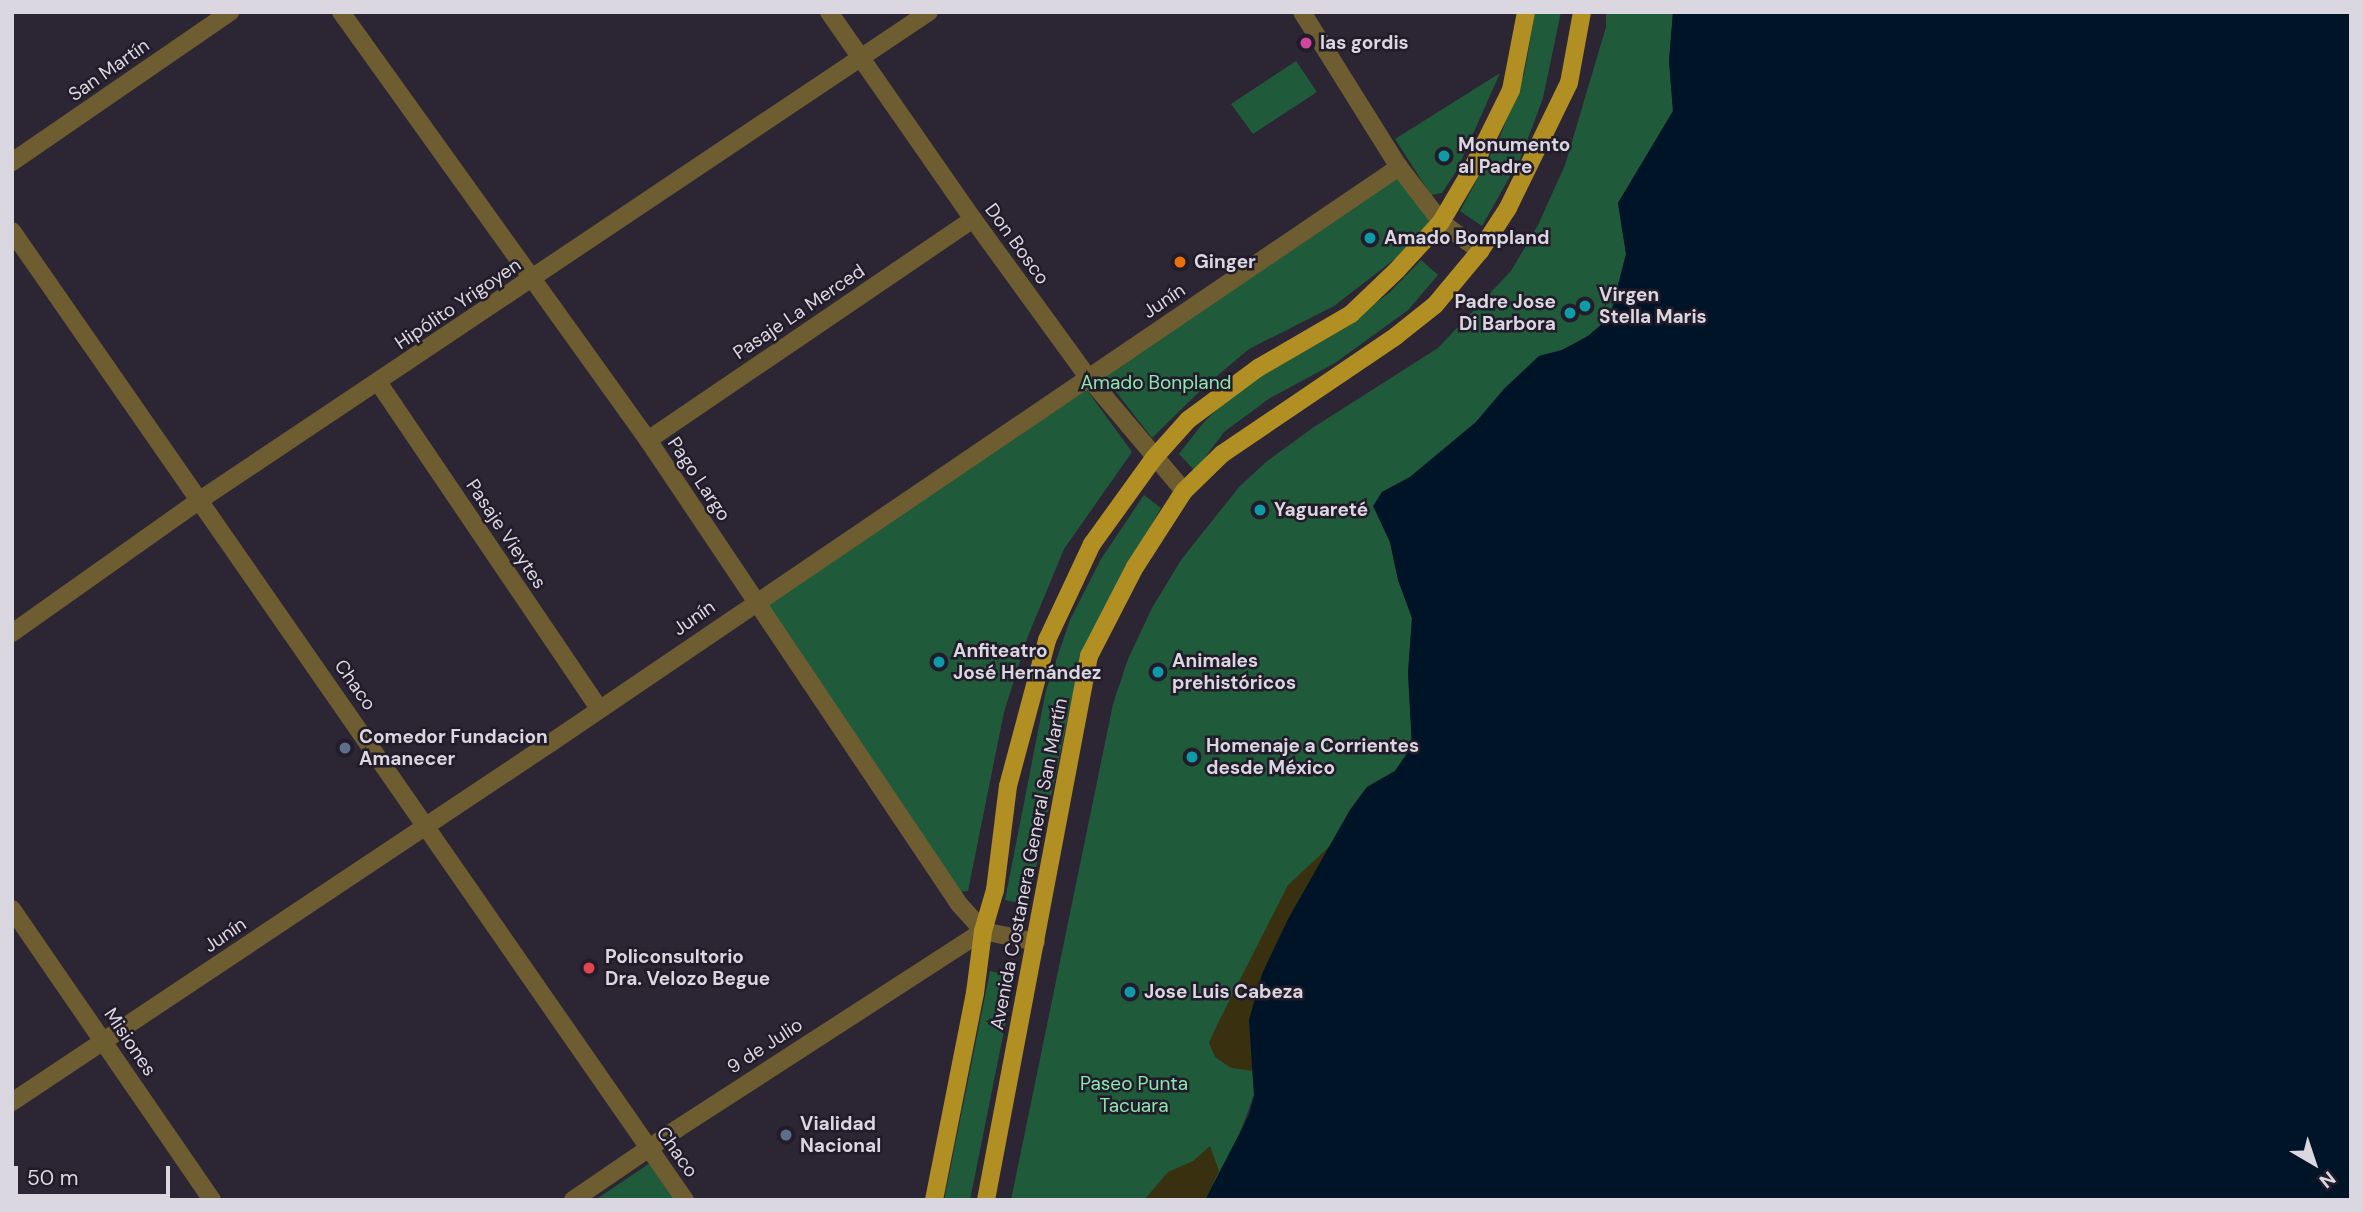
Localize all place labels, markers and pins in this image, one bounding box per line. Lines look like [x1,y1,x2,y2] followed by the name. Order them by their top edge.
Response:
[1320,32,1409,54] place label: las gordis
[1298,35,1314,51] marker: las gordis
[1458,134,1570,178] place label: Monumento al Padre
[1436,148,1452,164] marker: Monumento al Padre
[1384,227,1549,249] place label: Amado Bompland
[1362,230,1378,246] marker: Amado Bompland
[1194,251,1256,273] place label: Ginger
[1172,254,1188,270] marker: Ginger
[1599,284,1707,328] place label: Virgen Stella Maris
[1454,291,1556,335] place label: Padre Jose Di Barbora
[1577,298,1593,314] marker: Virgen Stella Maris
[1562,305,1578,321] marker: Padre Jose Di Barbora
[1274,499,1368,521] place label: Yaguareté
[1252,502,1268,518] marker: Yaguareté
[953,640,1101,684] place label: Anfiteatro José Hernández
[1172,650,1296,694] place label: Animales prehistóricos
[931,654,947,670] marker: Anfiteatro José Hernández
[1150,664,1166,680] marker: Animales prehistóricos
[359,726,548,770] place label: Comedor Fundacion Amanecer
[1206,735,1419,779] place label: Homenaje a Corrientes desde México
[337,740,353,756] marker: Comedor Fundacion Amanecer
[1184,749,1200,765] marker: Homenaje a Corrientes desde México
[605,946,770,990] place label: Policonsultorio Dra. Velozo Begue
[579,958,599,978] marker: Policonsultorio Dra. Velozo Begue
[1144,981,1303,1003] place label: Jose Luis Cabeza
[1122,984,1138,1000] marker: Jose Luis Cabeza
[800,1113,881,1157] place label: Vialidad Nacional
[778,1127,794,1143] marker: Vialidad Nacional

